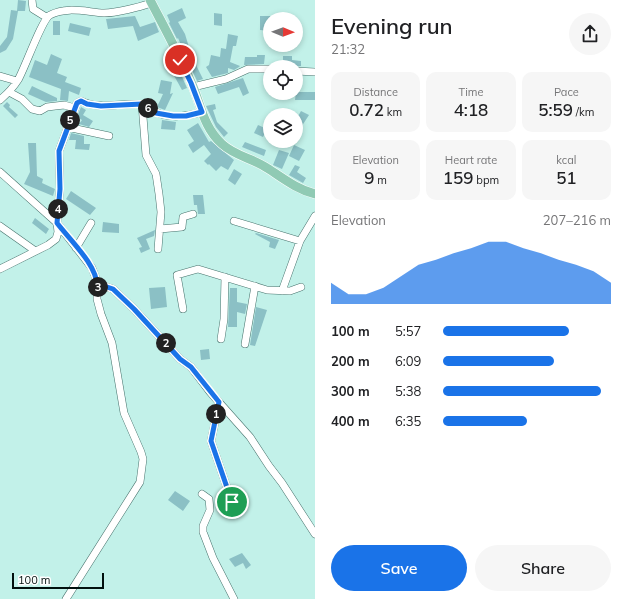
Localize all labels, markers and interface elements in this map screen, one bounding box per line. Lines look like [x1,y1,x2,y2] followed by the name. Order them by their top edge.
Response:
[263,12,303,52] north arrow
[263,12,303,148] map controls
[331,12,453,40] text: Evening run
[569,13,611,55] button: share
[331,41,365,57] text: 21:32
[163,43,197,77] pin
[169,49,191,71] icon: check
[263,60,303,100] button: locate
[353,85,398,99] text: Distance
[459,85,483,99] text: Time
[554,85,579,99] text: Pace
[138,98,158,118] pin: 6
[349,99,384,120] text: 0.72
[454,99,488,120] text: 4:18
[538,99,573,120] text: 5:59
[145,101,151,115] text: 6
[384,105,402,119] text: km
[573,105,594,119] text: /km
[263,108,303,148] button: layers
[60,110,80,130] pin: 5
[67,113,73,127] text: 5
[352,153,399,167] text: Elevation
[445,153,497,167] text: Heart rate
[556,153,576,167] text: kcal
[364,167,375,188] text: 9
[443,167,473,188] text: 159
[556,167,577,188] text: 51
[375,173,387,187] text: m
[473,173,499,187] text: bpm
[48,199,68,219] pin: 4
[55,202,61,216] text: 4
[331,212,386,228] text: Elevation
[543,212,611,228] text: 207–216 m
[88,277,108,297] pin: 3
[95,280,101,294] text: 3
[331,323,370,339] text: 100 m
[395,323,421,339] text: 5:57
[156,333,176,353] pin: 2
[163,336,169,350] text: 2
[331,353,370,369] text: 200 m
[395,353,421,369] text: 6:09
[331,383,370,399] text: 300 m
[395,383,421,399] text: 5:38
[206,404,226,424] pin: 1
[213,407,219,421] text: 1
[331,413,370,429] text: 400 m
[395,413,421,429] text: 6:35
[215,485,249,519] pin
[221,491,243,513] icon: arrive
[331,545,467,591] button: Save
[475,545,611,591] button: Share
[12,571,104,590] scale bar
[18,573,50,587] text: 100 m

